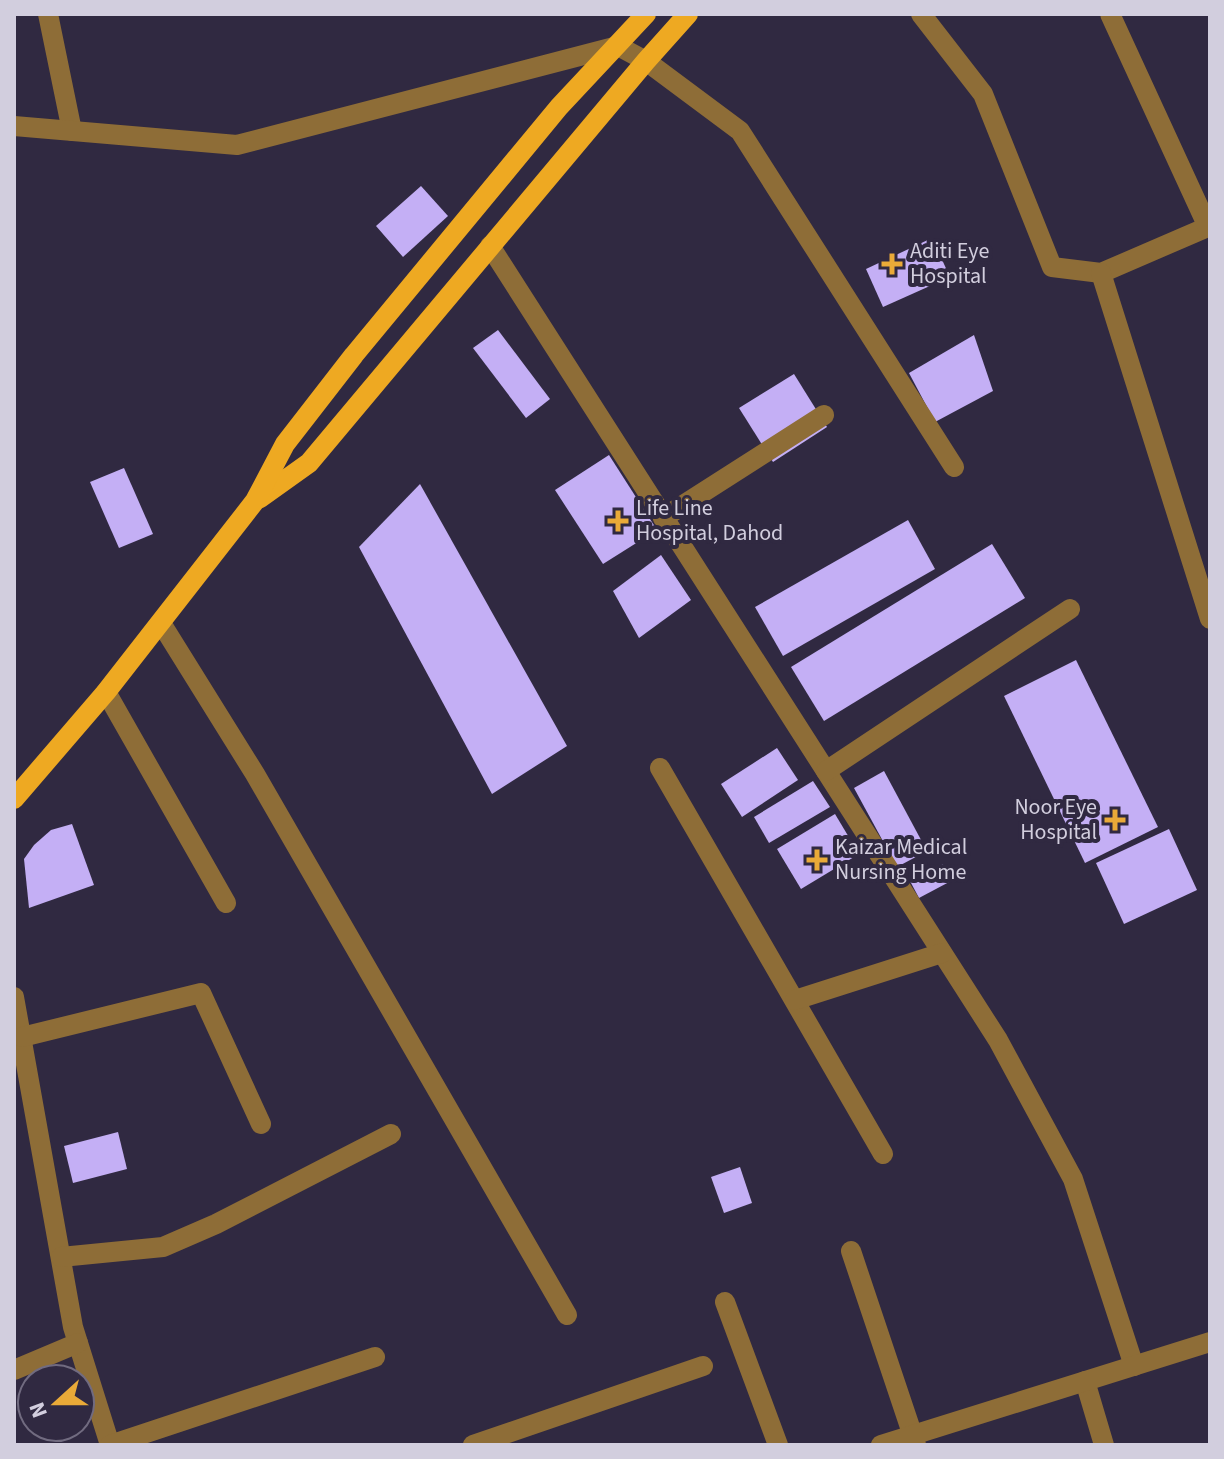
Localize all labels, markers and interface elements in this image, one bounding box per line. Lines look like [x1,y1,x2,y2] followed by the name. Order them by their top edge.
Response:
[910,235,989,292] place label: Aditi Eye Hospital
[881,253,903,275] marker: Aditi Eye Hospital
[636,492,783,549] place label: Life Line Hospital, Dahod
[607,510,629,532] marker: Life Line Hospital, Dahod
[1014,791,1097,848] place label: Noor Eye Hospital
[1104,809,1126,831] marker: Noor Eye Hospital
[835,831,967,888] place label: Kaizar Medical Nursing Home
[806,849,828,871] marker: Kaizar Medical Nursing Home
[16,1363,96,1443] north arrow
[21,1397,56,1422] text: N

